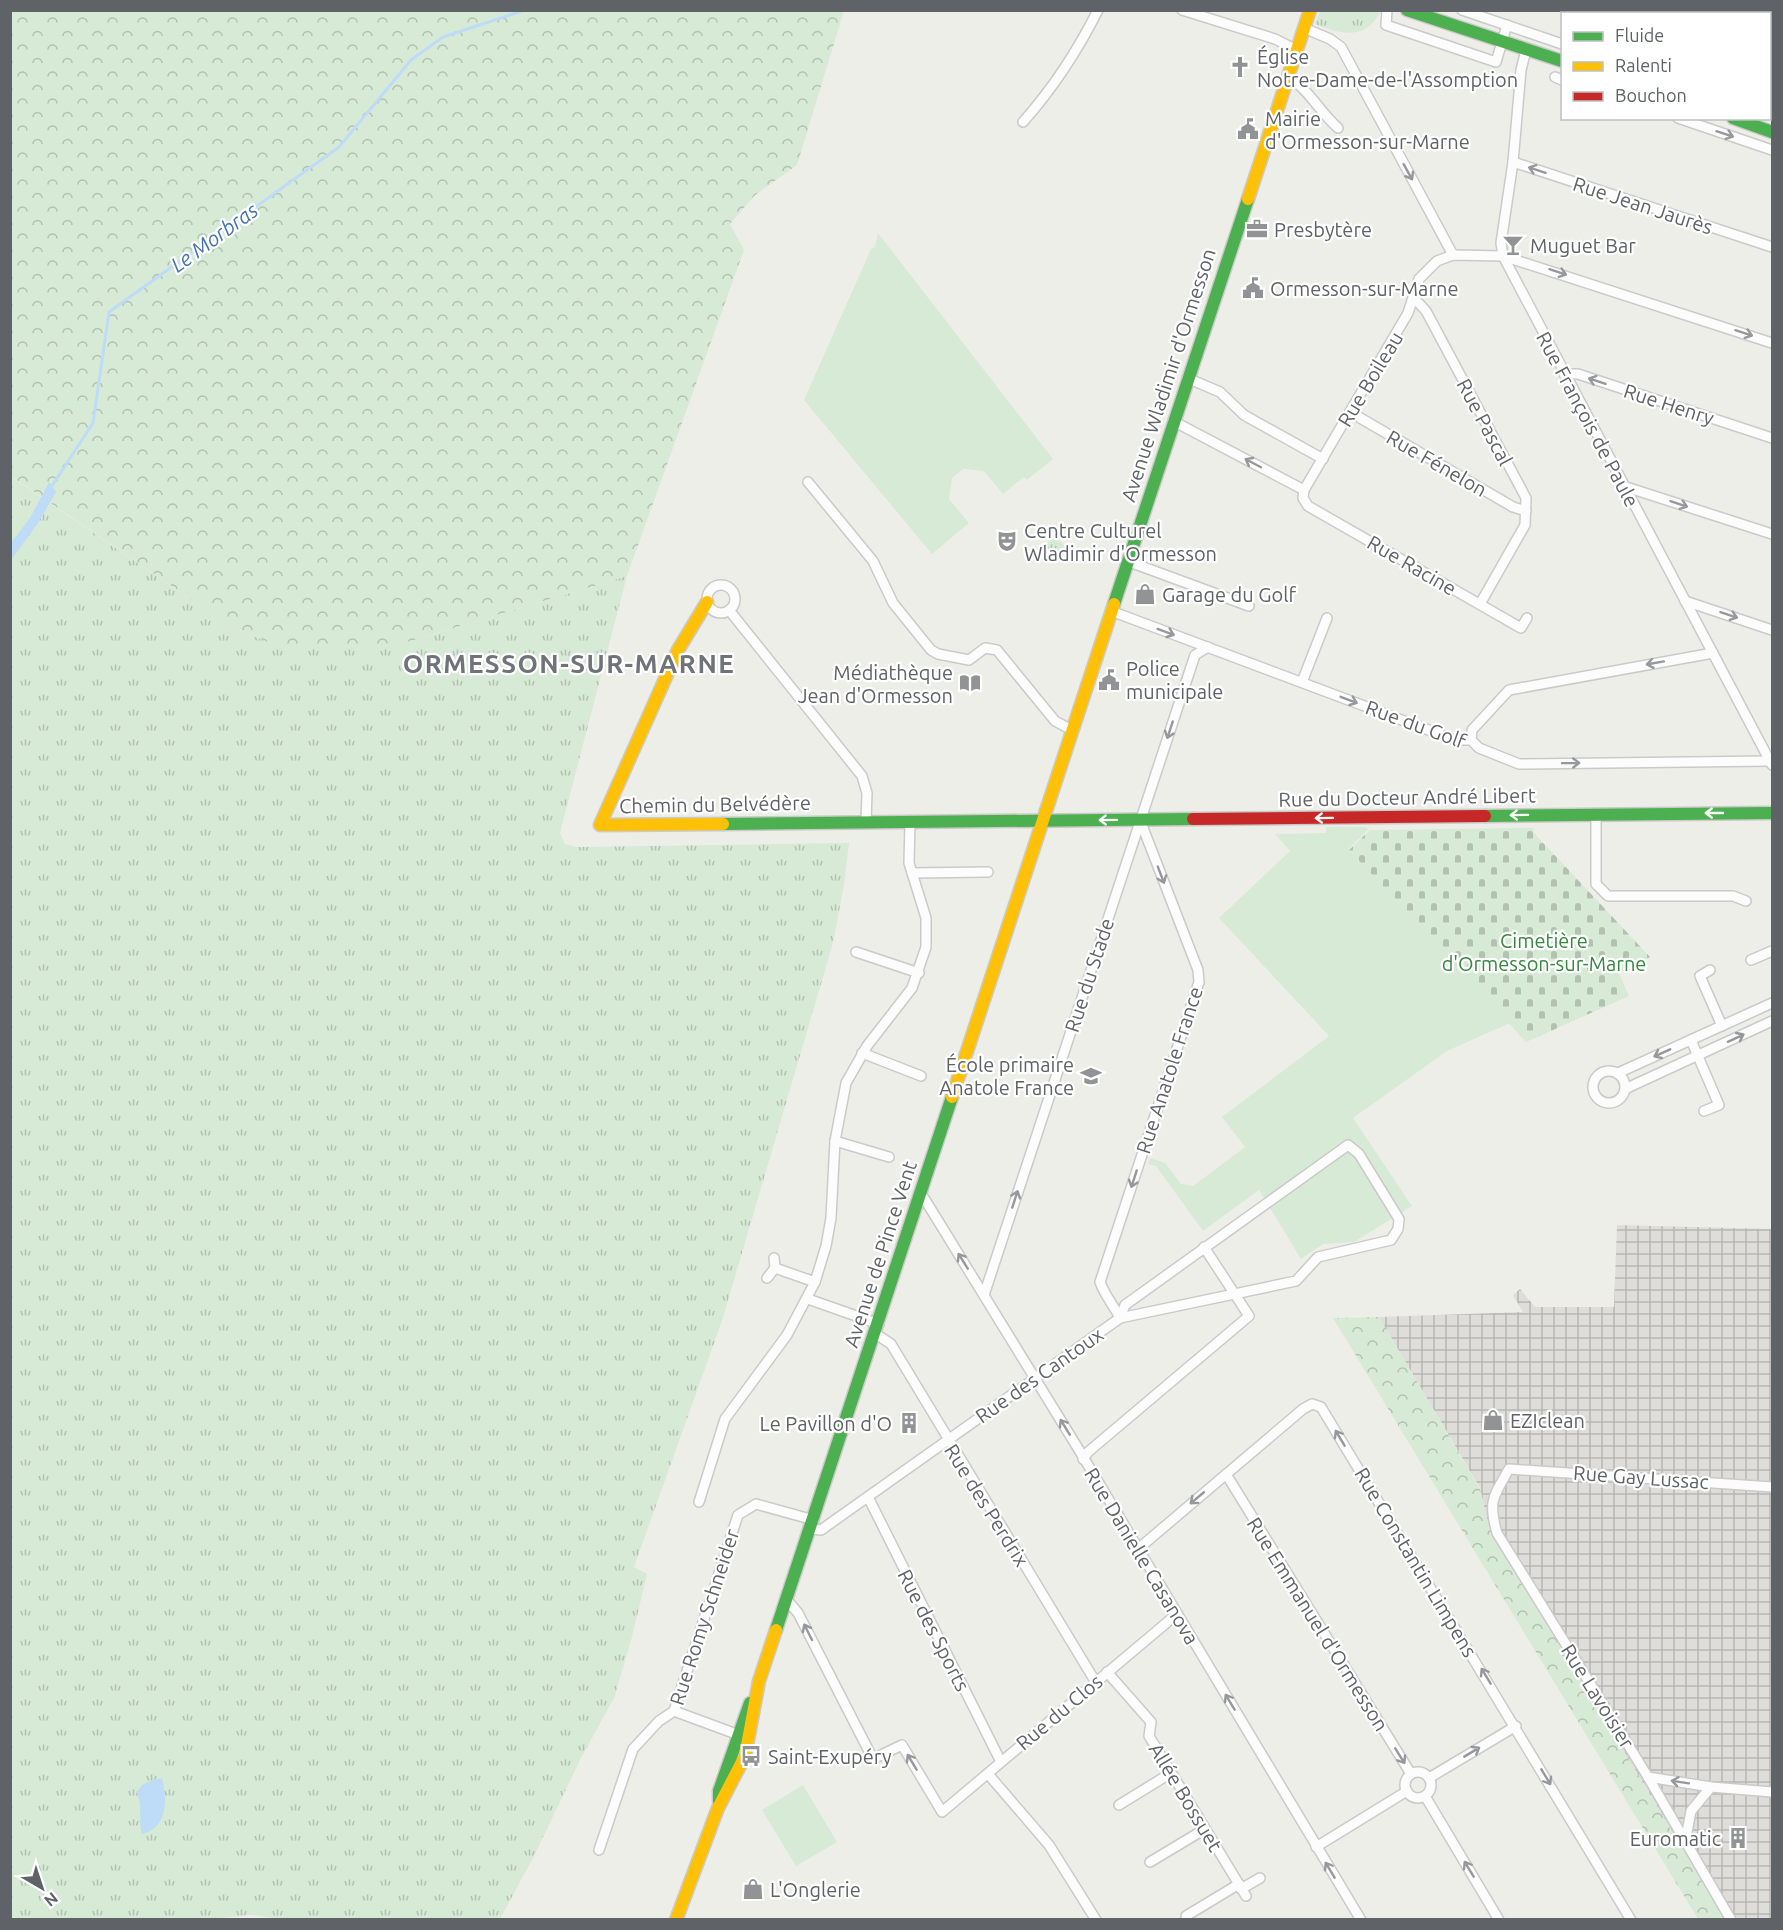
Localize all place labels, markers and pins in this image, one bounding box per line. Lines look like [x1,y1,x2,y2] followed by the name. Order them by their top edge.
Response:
[1257,45,1518,91] place label: Église Notre-Dame-de-l'Assomption
[1228,55,1252,79] church icon: Église Notre-Dame-de-l'Assomption
[1265,107,1470,153] place label: Mairie d'Ormesson-sur-Marne
[1236,117,1260,141] public building icon: Mairie d'Ormesson-sur-Marne
[1245,217,1269,241] office icon: Presbytère
[1274,218,1372,241] place label: Presbytère
[1501,233,1525,257] bar icon: Muguet Bar
[1530,234,1636,257] place label: Muguet Bar
[1241,276,1265,300] public building icon: Ormesson-sur-Marne
[1270,277,1458,300] place label: Ormesson-sur-Marne
[1024,519,1217,565] place label: Centre Culturel Wladimir d'Ormesson
[995,529,1019,553] theatre icon: Centre Culturel Wladimir d'Ormesson
[1133,582,1157,606] shop icon: Garage du Golf
[1162,583,1296,606] place label: Garage du Golf
[1126,657,1223,703] place label: Police municipale
[798,661,953,707] place label: Médiathèque Jean d'Ormesson
[1097,668,1121,692] public building icon: Police municipale
[958,671,982,695] library icon: Médiathèque Jean d'Ormesson
[939,1053,1074,1099] place label: École primaire Anatole France
[1079,1064,1103,1088] school or university icon: École primaire Anatole France
[1481,1408,1505,1432] shop icon: EZIclean
[1510,1409,1585,1432] place label: EZIclean
[897,1411,921,1435] building icon: Le Pavillon d'O
[760,1412,892,1435] place label: Le Pavillon d'O
[739,1744,763,1768] bus stop icon: Saint-Exupéry
[768,1745,892,1768] place label: Saint-Exupéry
[1726,1826,1750,1850] building icon: Euromatic
[1630,1827,1721,1850] place label: Euromatic
[741,1877,765,1901] shop icon: L'Onglerie
[770,1878,861,1901] place label: L'Onglerie

